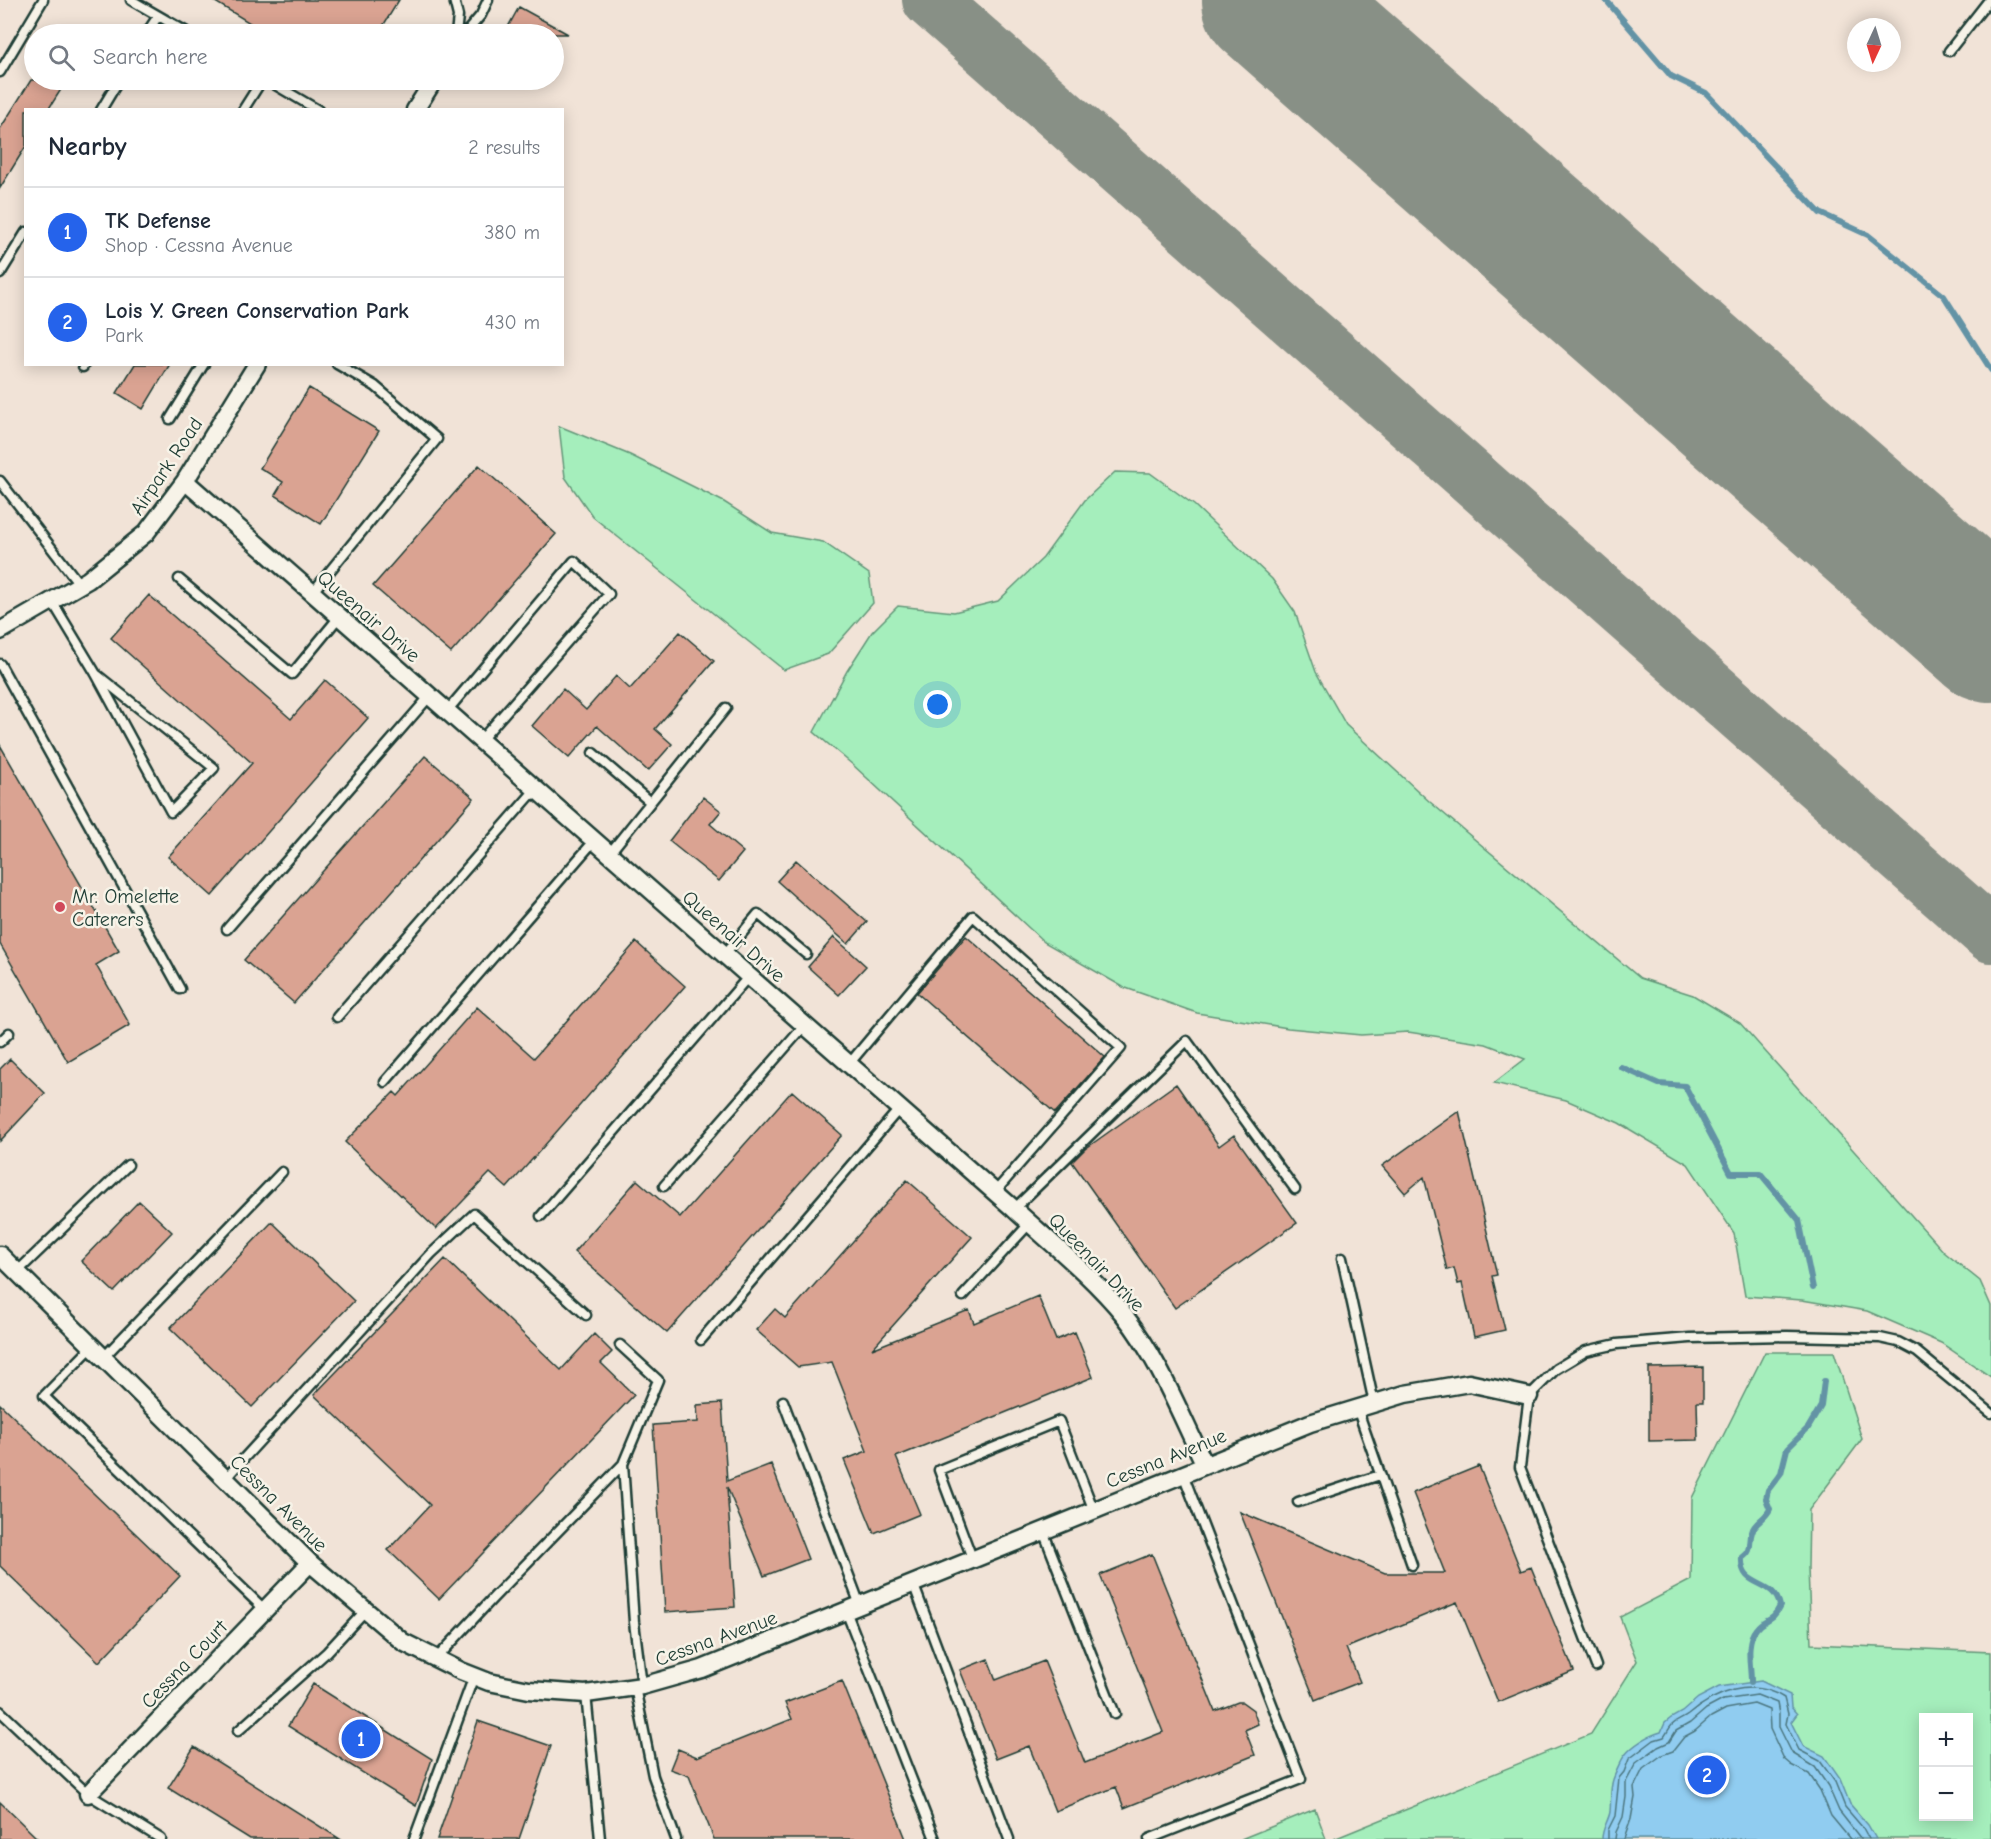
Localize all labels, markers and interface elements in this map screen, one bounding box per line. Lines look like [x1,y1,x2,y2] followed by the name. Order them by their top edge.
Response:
[1847,18,1901,72] north arrow
[24,24,564,90] search box
[45,41,78,74] icon: search
[93,44,208,70] text: Search here
[48,132,127,162] text: Nearby
[468,136,540,159] text: 2 results
[105,208,211,234] text: TK Defense
[64,221,71,244] text: 1
[484,221,540,244] text: 380 m
[105,234,293,257] text: Shop · Cessna Avenue
[105,298,409,324] text: Lois Y. Green Conservation Park
[63,311,72,334] text: 2
[485,311,540,334] text: 430 m
[105,324,143,347] text: Park
[125,413,207,519] street label: Airpark Road
[313,566,425,667] street label: Queenair Drive
[923,690,952,719] your location
[72,885,179,931] place label: Mr. Omelette Caterers
[678,886,790,987] street label: Queenair Drive
[53,900,67,914] marker: Mr. Omelette Caterers
[1044,1208,1149,1316] street label: Queenair Drive
[1103,1424,1230,1493] street label: Cessna Avenue
[225,1450,332,1557] street label: Cessna Avenue
[652,1606,780,1671] street label: Cessna Avenue
[137,1615,233,1713] street label: Cessna Court
[1919,1713,1973,1821] map controls
[1919,1713,1973,1767] button: +
[342,1716,380,1762] pin: 1
[1688,1752,1726,1798] pin: 2
[1919,1767,1973,1821] button: −

